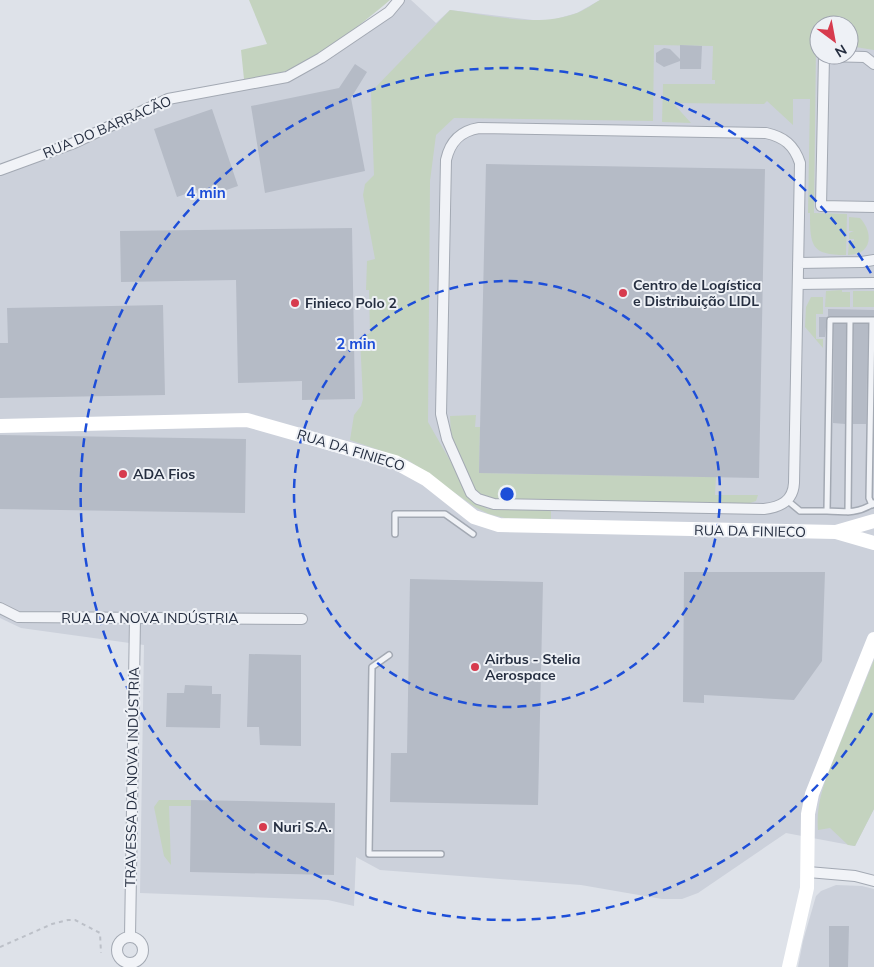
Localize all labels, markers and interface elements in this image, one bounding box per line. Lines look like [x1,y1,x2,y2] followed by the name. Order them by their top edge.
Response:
[809,15,859,65] north arrow
[832,41,850,61] text: N
[40,92,174,162] street label: RUA DO BARRACÃO
[186,183,226,202] text: 4 min
[633,276,761,310] place label: Centro de Logística e Distribuição LIDL
[617,287,629,299] marker: Centro de Logística e Distribuição LIDL
[305,294,397,312] place label: Finieco Polo 2
[289,297,301,309] marker: Finieco Polo 2
[336,334,376,353] text: 2 min
[295,425,407,475] street label: RUA DA FINIECO
[133,465,195,483] place label: ADA Fios
[117,468,129,480] marker: ADA Fios
[498,485,516,503] centre of rings
[694,521,806,541] street label: RUA DA FINIECO
[61,609,239,627] street label: RUA DA NOVA INDÚSTRIA
[485,650,580,684] place label: Airbus - Stelia Aerospace
[469,661,481,673] marker: Airbus - Stelia Aerospace
[121,666,143,887] street label: TRAVESSA DA NOVA INDÚSTRIA
[273,818,332,836] place label: Nuri S.A.
[257,821,269,833] marker: Nuri S.A.

